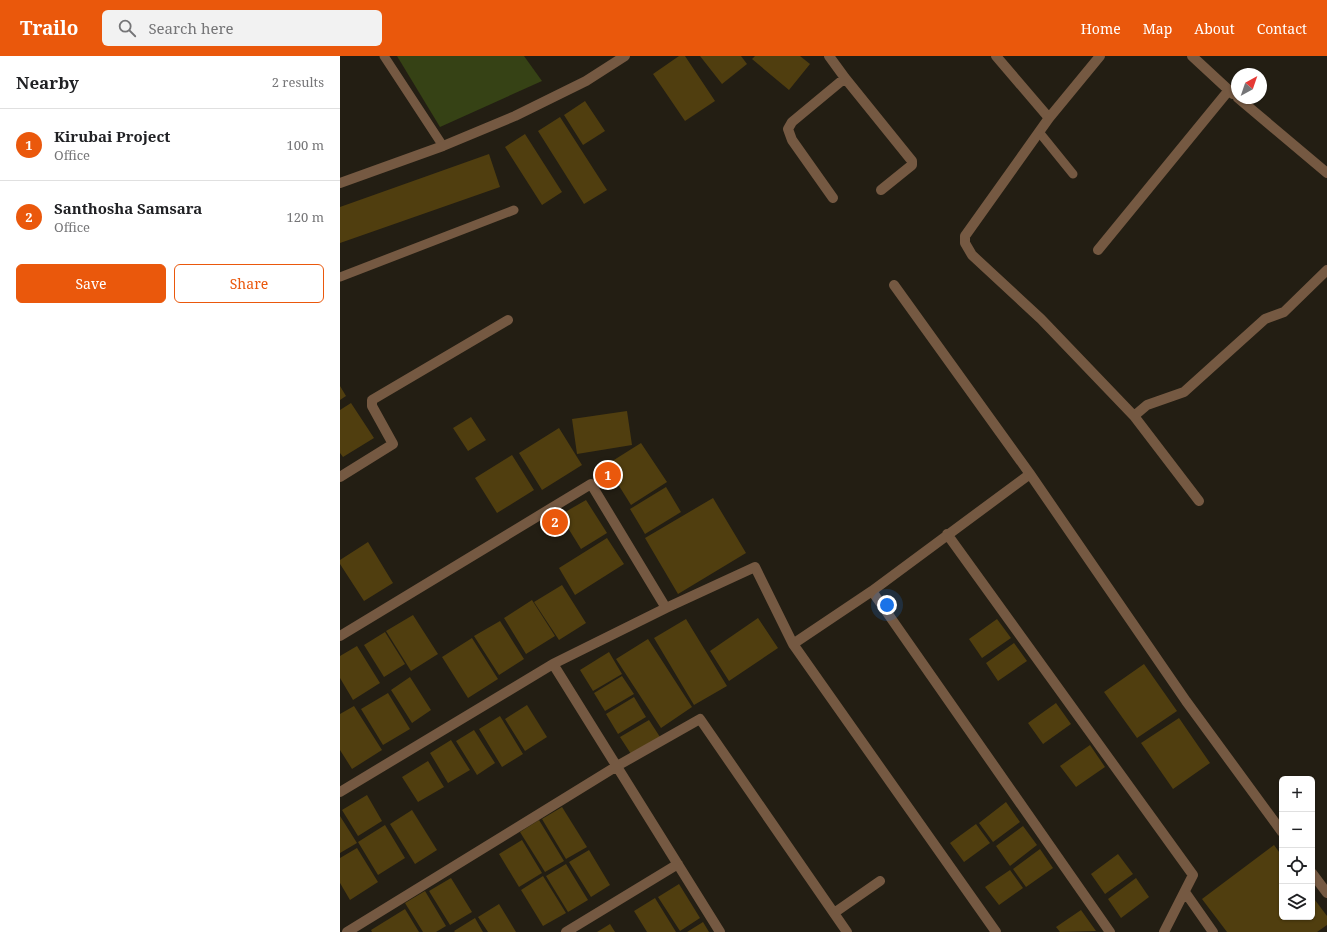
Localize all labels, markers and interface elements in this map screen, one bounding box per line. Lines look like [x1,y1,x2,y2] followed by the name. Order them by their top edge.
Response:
[102,10,382,46] search box
[20,15,78,41] text: Trailo
[116,17,138,39] icon: search
[148,18,234,38] text: Search here
[1081,19,1121,38] text: Home
[1143,19,1172,38] text: Map
[1194,19,1235,38] text: About
[1257,19,1307,38] text: Contact
[1231,68,1267,104] north arrow
[16,71,79,94] text: Nearby
[272,73,324,91] text: 2 results
[54,126,170,146] text: Kirubai Project
[25,136,33,154] text: 1
[287,136,324,154] text: 100 m
[54,146,90,164] text: Office
[54,198,202,218] text: Santhosha Samsara
[25,208,33,226] text: 2
[287,208,324,226] text: 120 m
[54,218,90,236] text: Office
[16,264,166,303] button: Save
[174,264,324,303] button: Share
[595,460,621,490] pin: 1
[542,507,568,537] pin: 2
[877,595,897,615] your location
[1279,776,1315,920] map controls
[1279,776,1315,812] button: +
[1279,812,1315,848] button: −
[1279,848,1315,884] button: locate
[1279,884,1315,920] button: layers

